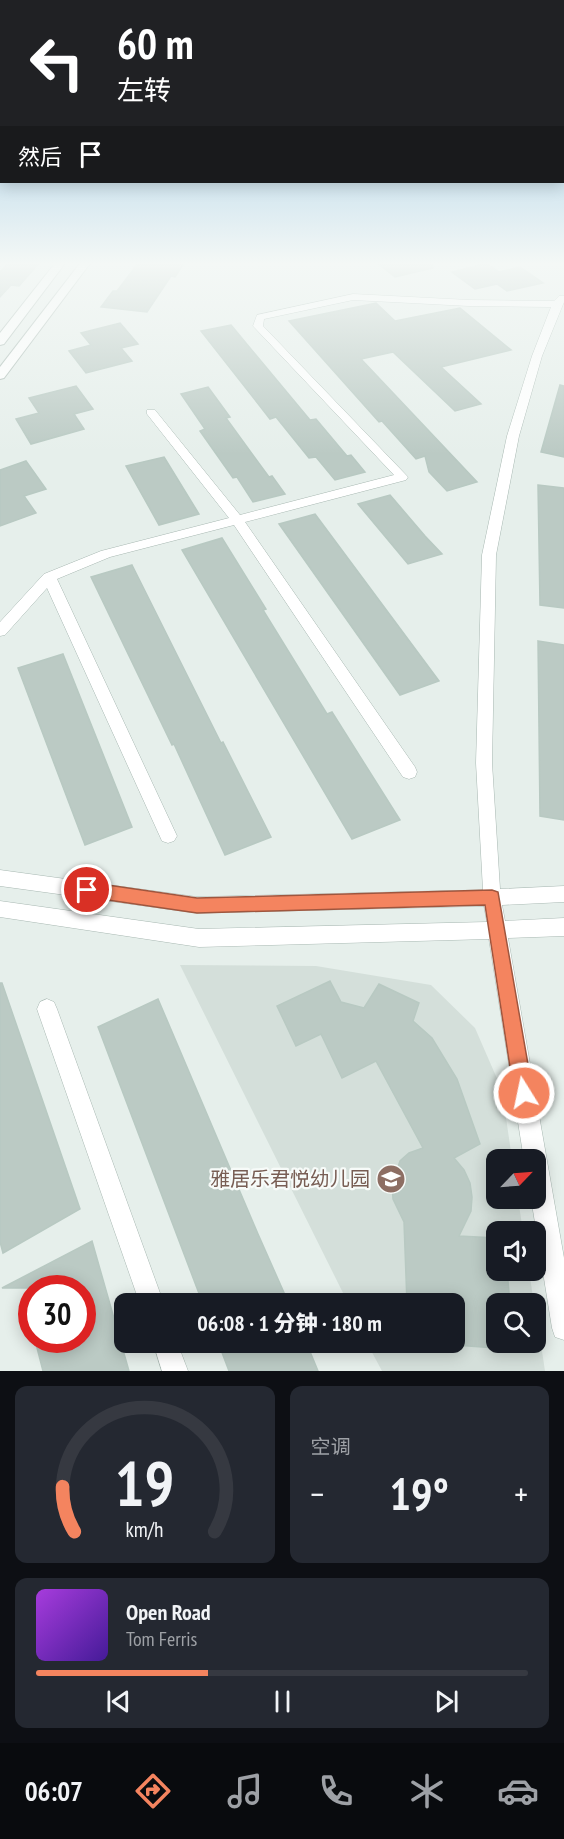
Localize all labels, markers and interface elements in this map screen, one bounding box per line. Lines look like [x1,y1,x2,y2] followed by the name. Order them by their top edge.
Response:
[117,16,194,71] text: 60 m
[18,24,96,102] icon: left
[117,73,171,107] text: 左转
[74,138,107,171] icon: arrive
[18,143,62,171] text: 然后
[61,864,112,915] pin
[70,873,103,906] icon: arrive
[492,1061,556,1125] position arrow
[486,1149,546,1209] north arrow
[486,1149,546,1353] map controls
[375,1163,407,1195] school or university icon: 雅居乐君悦幼儿园
[210,1166,370,1192] place label: 雅居乐君悦幼儿园
[486,1221,546,1281] button: sound
[18,1275,96,1353] speed limit sign: 30
[486,1293,546,1353] button: search
[197,1309,382,1337] text: 06:08 · 1 分钟 · 180 m
[311,1434,351,1460] text: 空调
[115,1442,175,1523] text: 19
[390,1464,449,1522] text: 19°
[311,1472,324,1515] text: −
[514,1472,528,1515] text: +
[126,1515,164,1543] text: km/h
[126,1598,211,1626] text: Open Road
[126,1626,197,1652] text: Tom Ferris
[102,1685,135,1718] icon: previous
[266,1685,299,1718] icon: pause
[430,1685,463,1718] icon: next
[132,1770,174,1812] icon: directions
[224,1770,266,1812] icon: music
[315,1770,357,1812] icon: phone
[406,1770,448,1812] icon: climate
[497,1770,539,1812] icon: car
[25,1774,83,1808] text: 06:07

